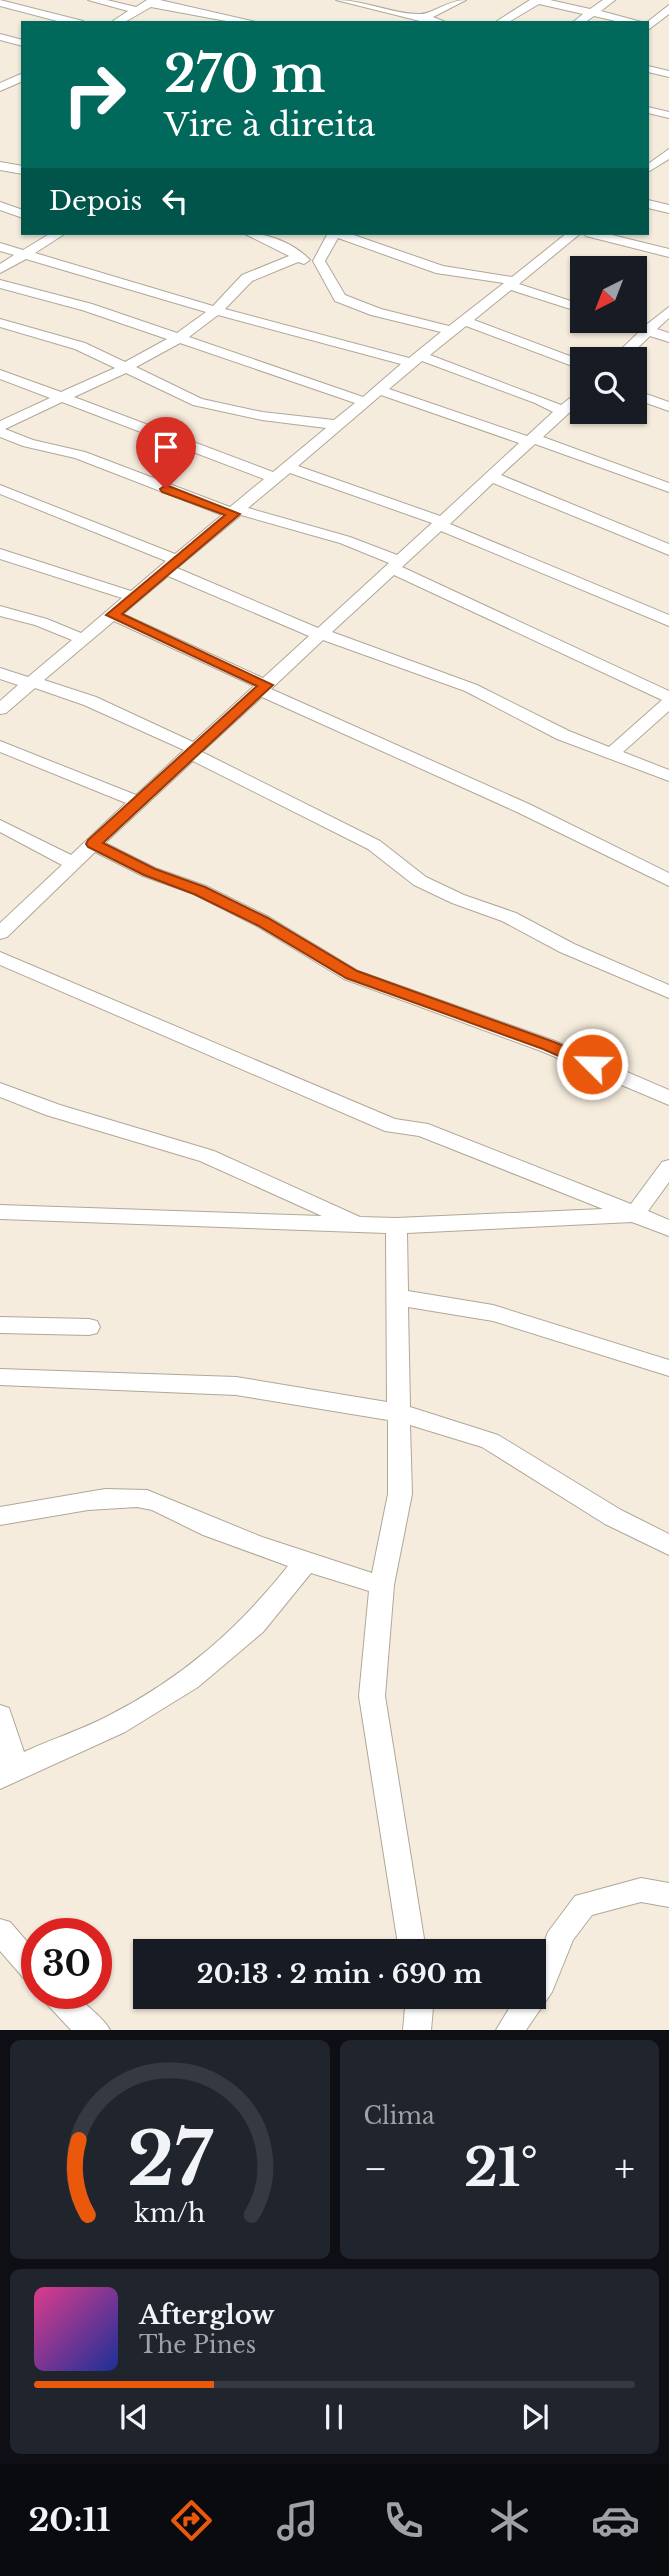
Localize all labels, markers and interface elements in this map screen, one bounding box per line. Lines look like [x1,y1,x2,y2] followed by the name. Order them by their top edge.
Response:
[164,44,325,105] text: 270 m
[49,49,140,140] icon: right
[164,105,375,145] text: Vire à direita
[156,182,194,220] icon: left
[49,185,142,217] text: Depois
[570,256,648,332] north arrow
[570,256,647,424] map controls
[570,347,647,424] button: search
[136,417,196,489] pin
[147,428,185,466] icon: arrive
[555,1027,629,1101] position arrow
[21,1918,112,2009] speed limit sign: 30
[197,1958,482,1990] text: 20:13 · 2 min · 690 m
[364,2102,435,2130] text: Clima
[127,2115,214,2206] text: 27
[464,2136,538,2200] text: 21°
[364,2145,388,2192] text: −
[614,2145,635,2192] text: +
[134,2198,205,2229] text: km/h
[139,2299,275,2331] text: Afterglow
[139,2331,256,2359] text: The Pines
[115,2398,153,2436] icon: previous
[315,2398,353,2436] icon: pause
[516,2398,554,2436] icon: next
[167,2496,216,2545] icon: directions
[273,2496,322,2545] icon: music
[379,2496,428,2545] icon: phone
[485,2496,534,2545] icon: climate
[591,2496,640,2545] icon: car
[29,2500,110,2540] text: 20:11

